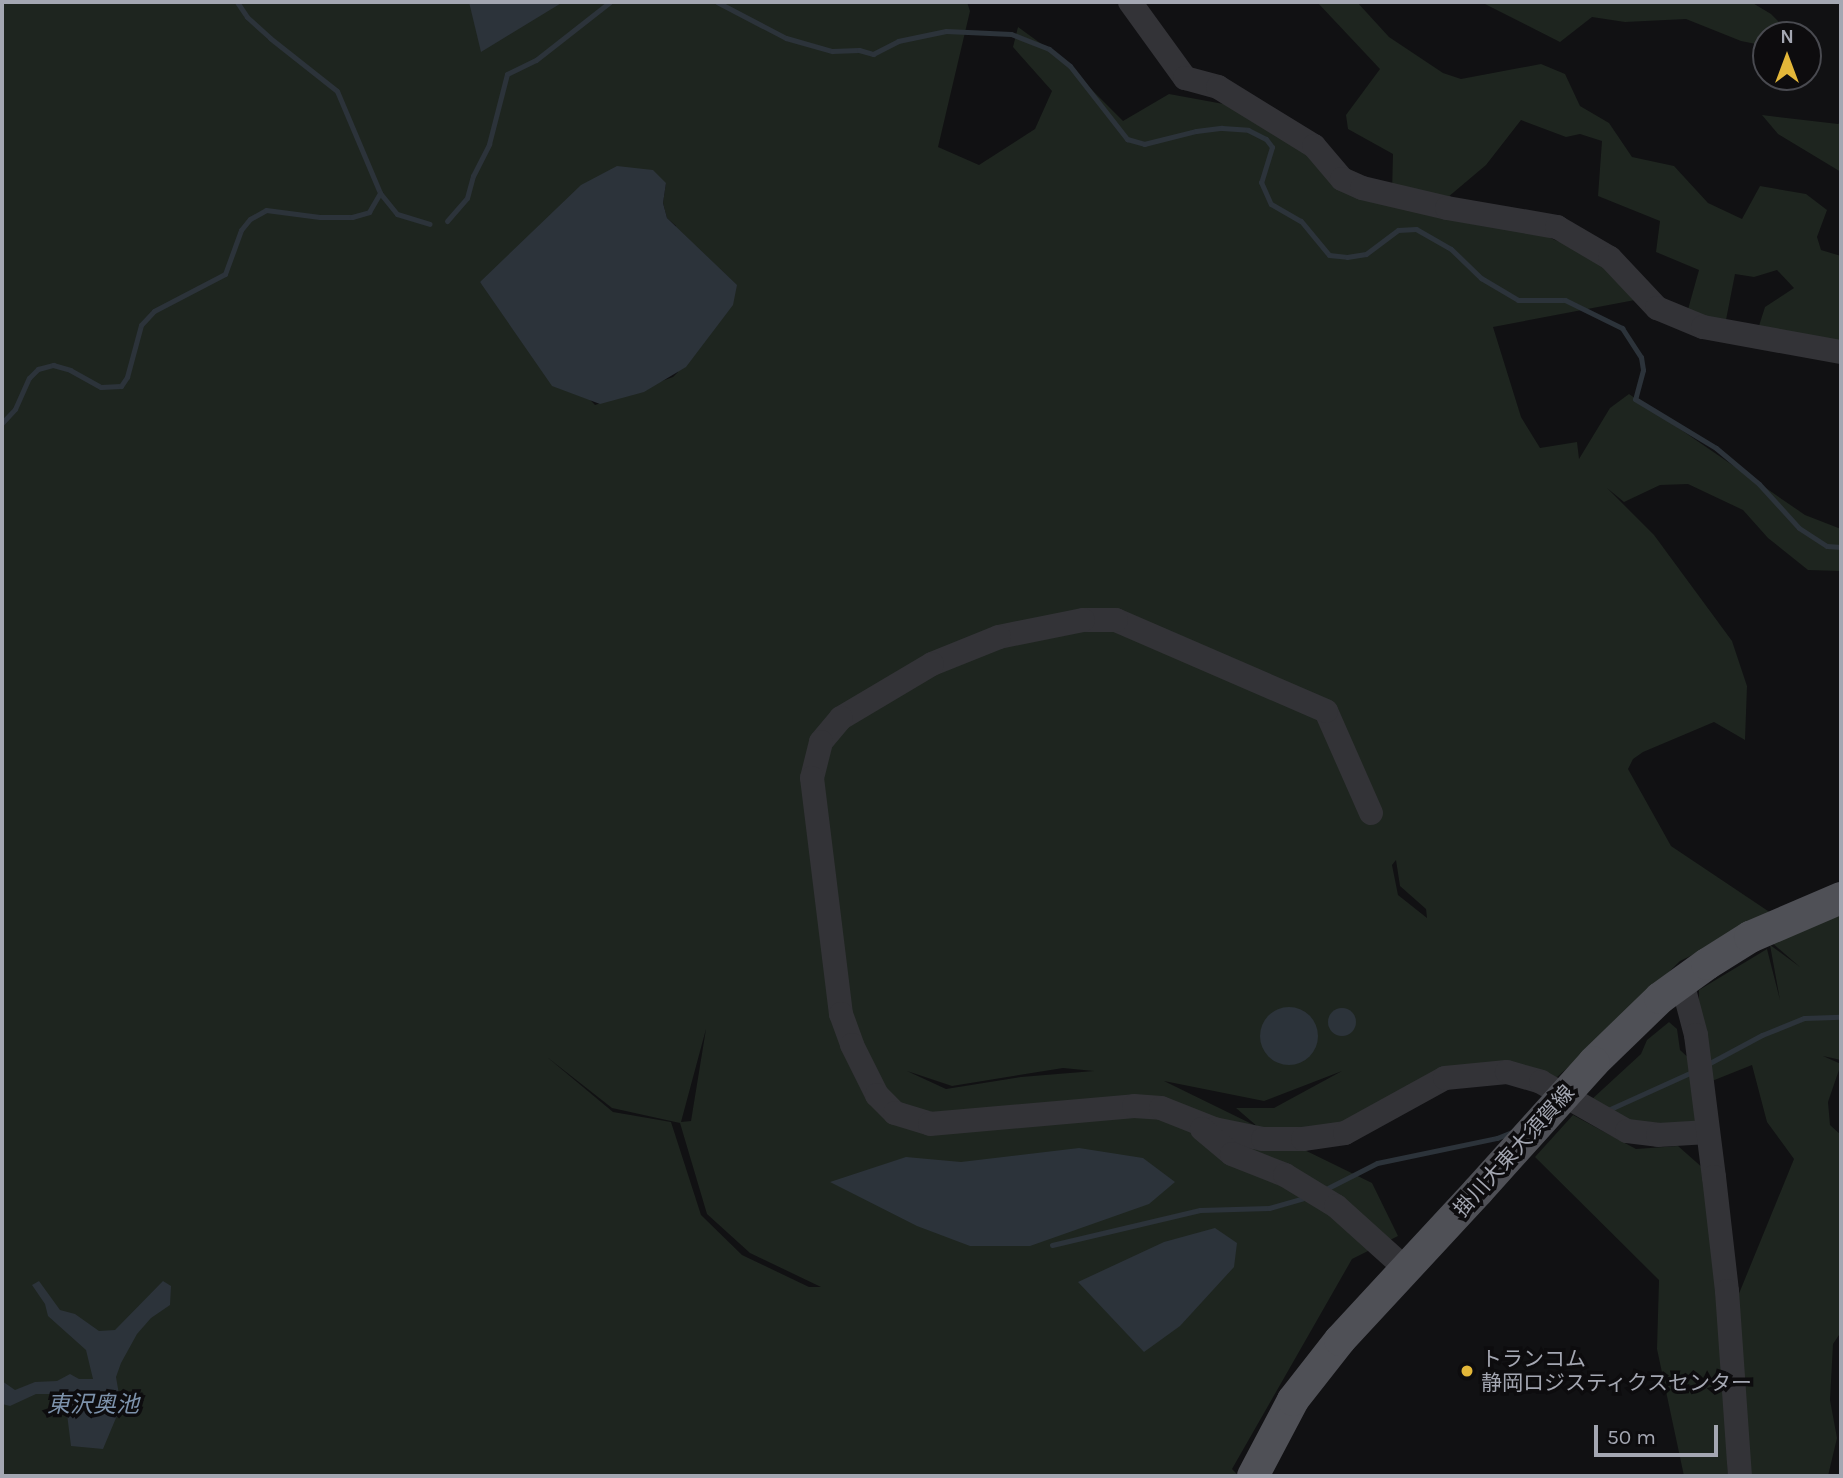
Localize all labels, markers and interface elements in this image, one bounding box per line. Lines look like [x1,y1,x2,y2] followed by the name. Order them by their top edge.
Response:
[1752,21,1822,91] north arrow
[1780,26,1794,48] text: N
[1448,1080,1580,1222] street label: 掛川大東大須賀線
[1481,1346,1754,1396] place label: トランコム 静岡ロジスティクスセンター
[1459,1363,1475,1379] marker: トランコム 静岡ロジスティクスセンター
[47,1391,139,1419] water label: 東沢奥池
[1598,1412,1722,1456] scale bar
[1607,1425,1656,1449] text: 50 m

